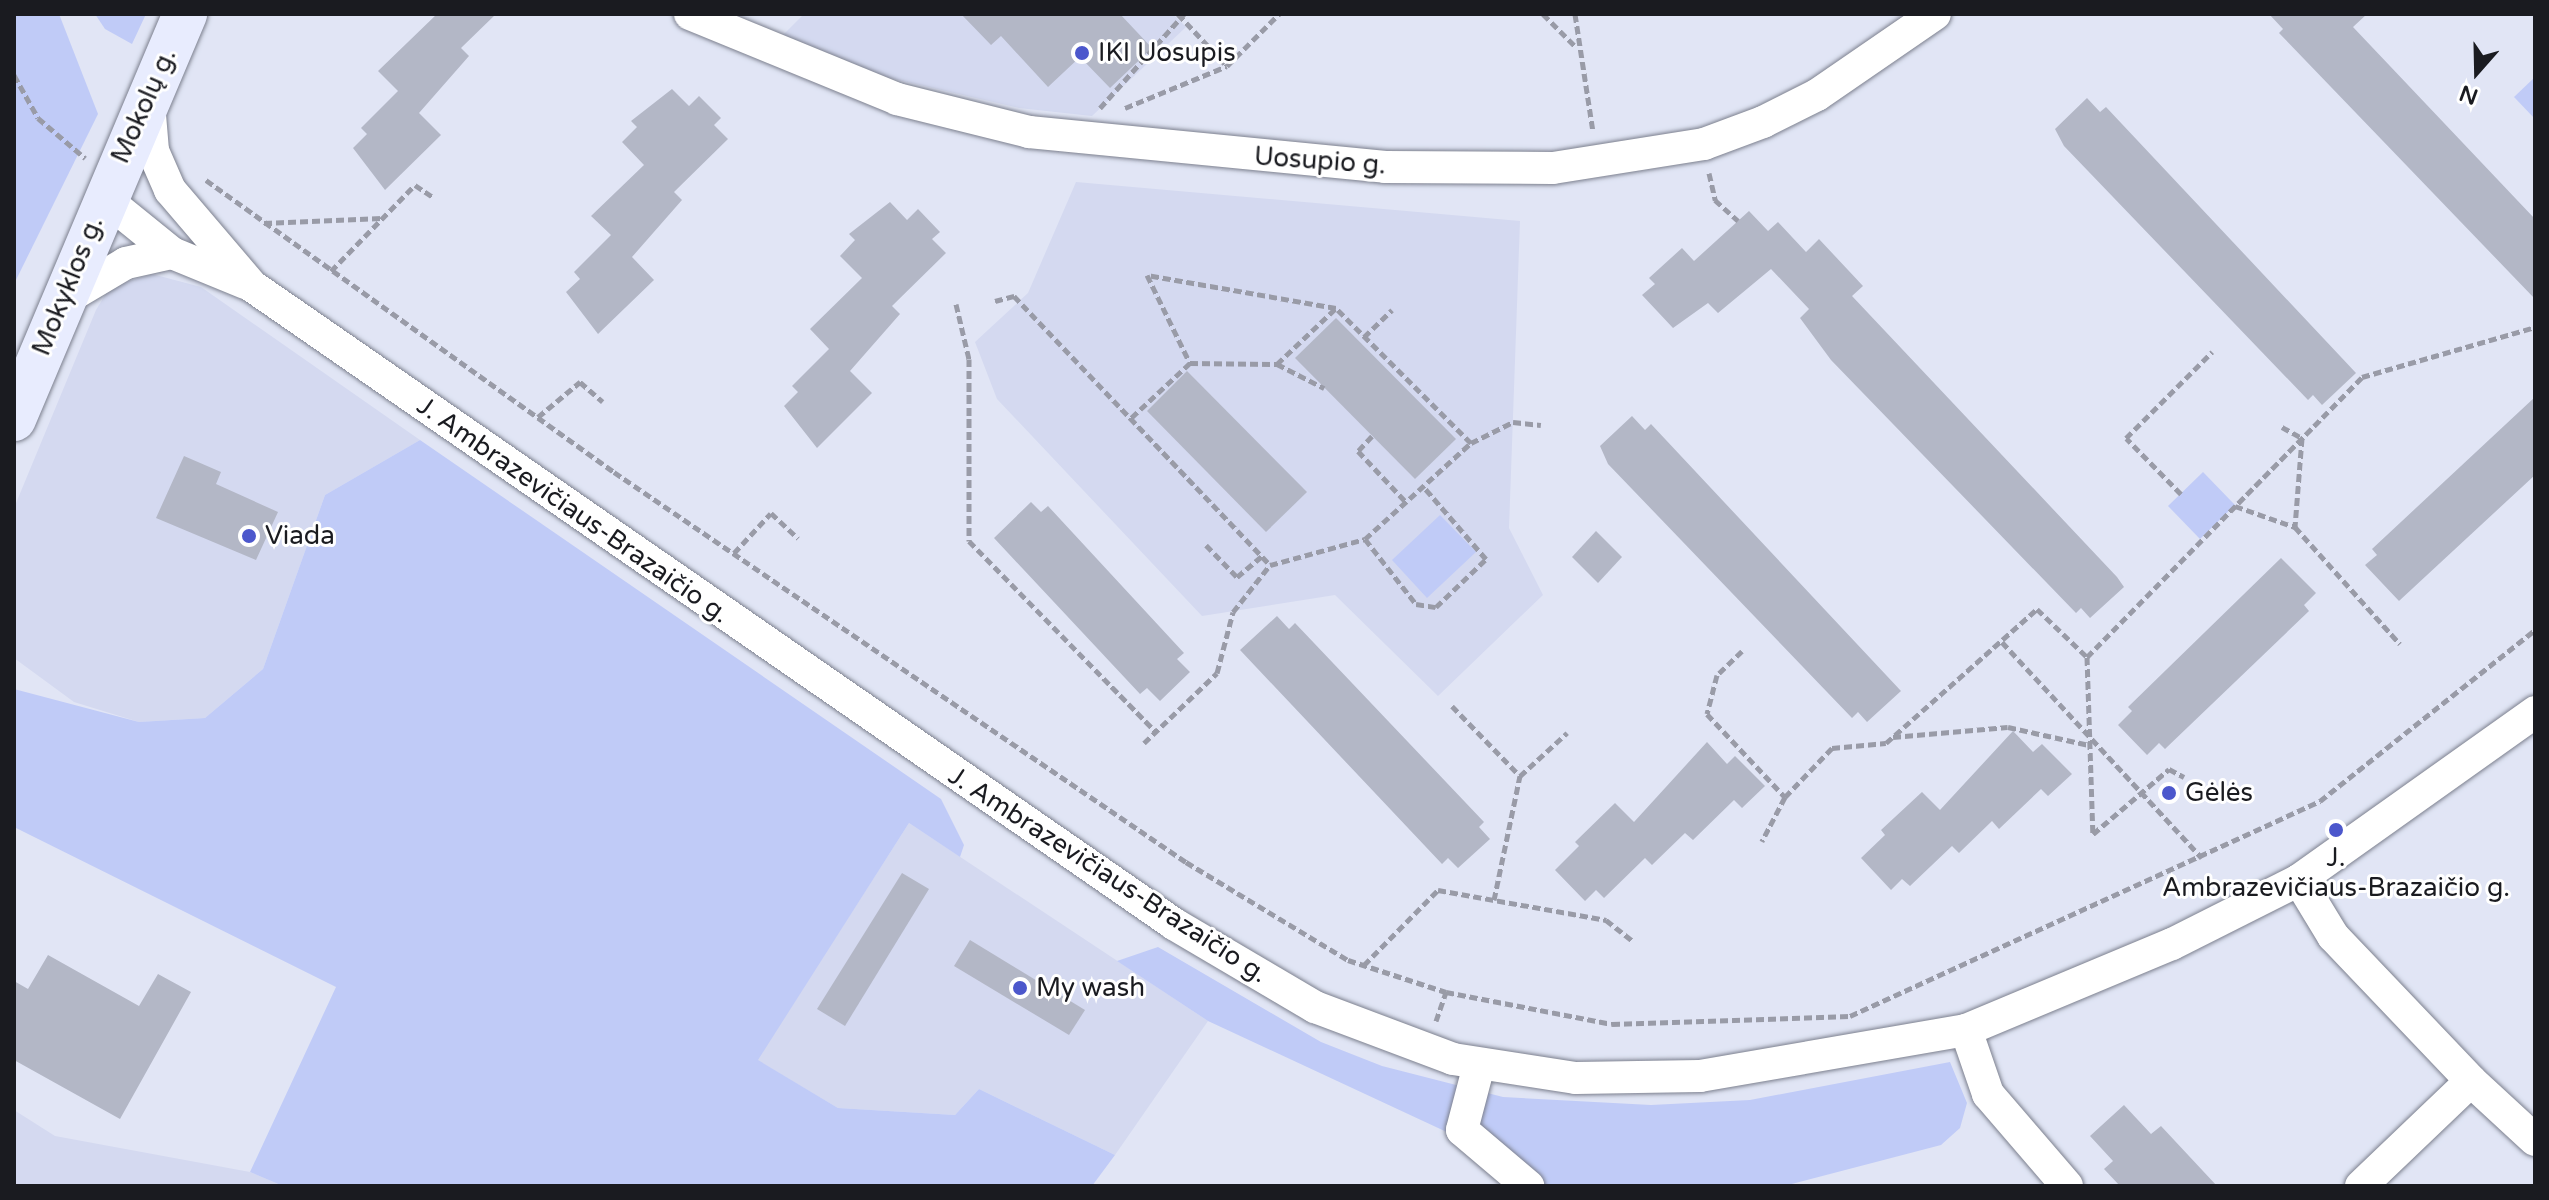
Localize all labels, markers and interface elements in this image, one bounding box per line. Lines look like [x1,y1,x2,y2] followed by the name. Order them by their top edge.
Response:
[2437,32,2517,112] north arrow
[1098,37,1236,69] place label: IKI Uosupis
[105,44,183,168] street label: Mokolų g.
[1073,44,1091,62] marker: IKI Uosupis
[2456,79,2482,110] text: N
[1253,141,1387,181] street label: Uosupio g.
[26,212,110,360] street label: Mokyklos g.
[411,390,735,630] street label: J. Ambrazevičiaus-Brazaičio g.
[265,520,335,552] place label: Viada
[240,527,258,545] marker: Viada
[943,760,1273,990] street label: J. Ambrazevičiaus-Brazaičio g.
[2185,777,2253,809] place label: Gėlės
[2160,784,2178,802] marker: Gėlės
[2327,821,2345,839] marker: J. Ambrazevičiaus-Brazaičio g.
[2162,842,2510,904] place label: J. Ambrazevičiaus-Brazaičio g.
[1036,972,1145,1004] place label: My wash
[1011,979,1029,997] marker: My wash

